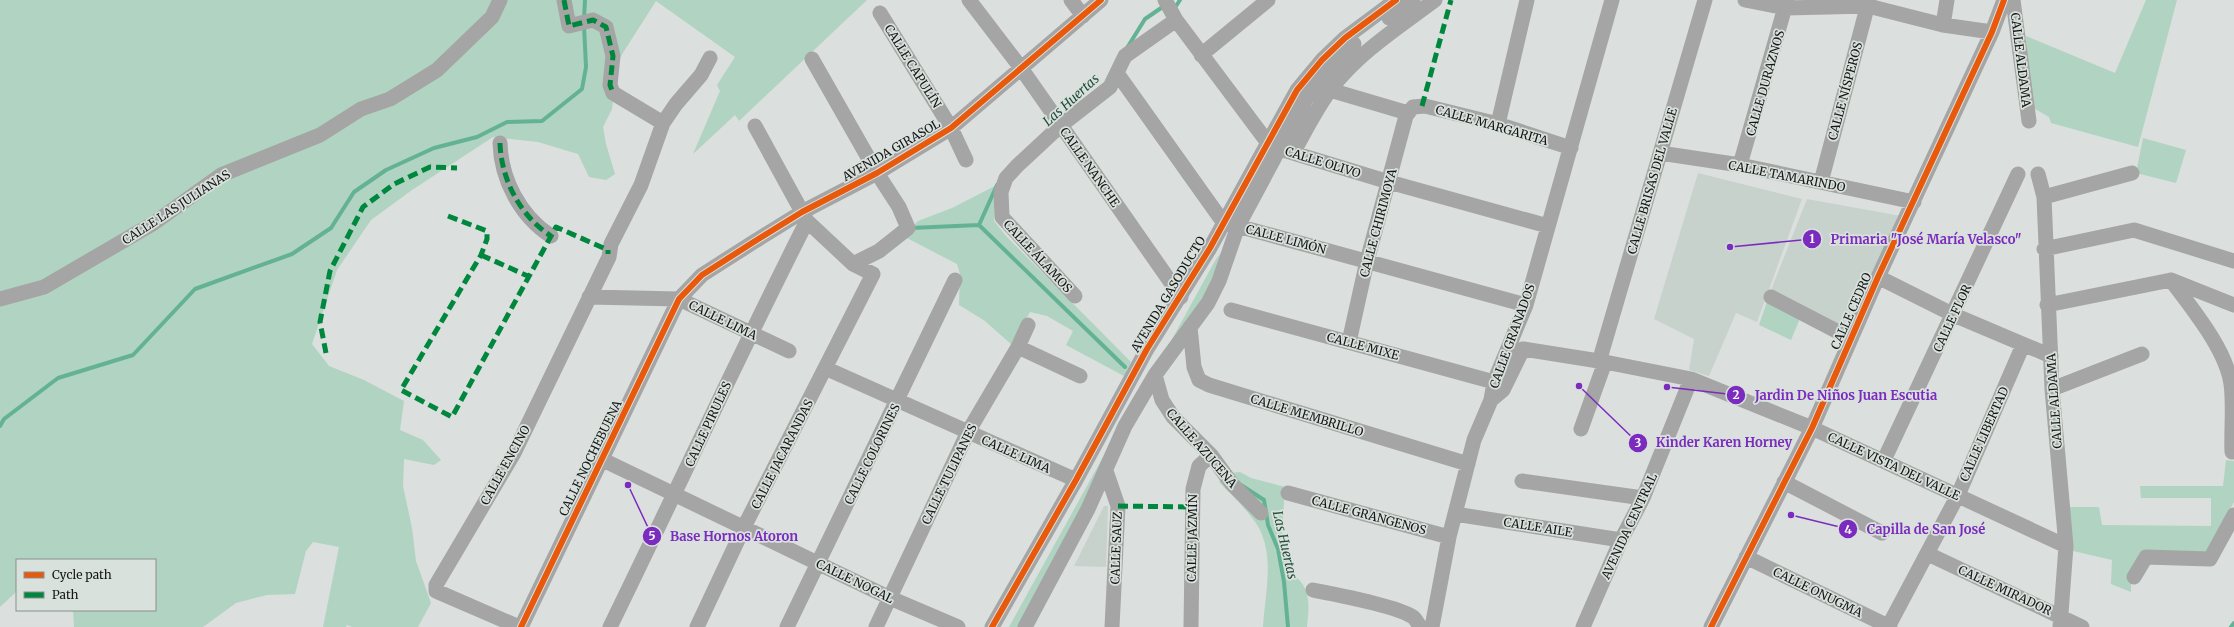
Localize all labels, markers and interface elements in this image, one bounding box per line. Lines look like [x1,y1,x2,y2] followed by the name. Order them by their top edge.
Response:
[2008,12,2034,109] street label: CALLE ALDAMA
[881,22,945,111] street label: CALLE CAPULÍN
[1743,28,1787,138] street label: CALLE DURAZNOS
[1825,40,1865,142] street label: CALLE NÍSPEROS
[1039,70,1103,130] water label: Las Huertas
[1434,102,1551,148] street label: CALLE MARGARITA
[1624,106,1680,256] street label: CALLE BRISAS DEL VALLE
[839,116,943,185] street label: AVENIDA GIRASOL
[1057,124,1123,210] street label: CALLE NANCHE
[1283,143,1363,181] street label: CALLE OLIVO
[1727,157,1847,195] street label: CALLE TAMARINDO
[119,166,233,248] street label: CALLE LAS JULIANAS
[1356,167,1400,279] street label: CALLE CHIRIMOYA
[1001,217,1075,295] street label: CALLE ÁLAMOS
[1244,221,1329,257] street label: CALLE LIMÓN
[1802,227,2029,252] callout: Primaria "José María Velasco"
[1809,231,1815,246] text: 1
[1830,231,2022,248] text: Primaria "José María Velasco"
[1127,233,1209,356] street label: AVENIDA GASODUCTO
[1827,270,1875,352] street label: CALLE CEDRO
[1930,281,1974,354] street label: CALLE FLOR
[1486,282,1538,390] street label: CALLE GRANADOS
[686,297,760,343] street label: CALLE LIMA
[1325,329,1401,363] street label: CALLE MIXE
[2043,352,2065,449] street label: CALLE ALDAMA
[682,379,734,469] street label: CALLE PIRULES
[1726,383,1945,408] callout: Jardin De Niños Juan Escutia
[1956,384,2012,484] street label: CALLE LIBERTAD
[1732,387,1740,402] text: 2
[1754,387,1937,404] text: Jardin De Niños Juan Escutia
[1249,391,1366,439] street label: CALLE MEMBRILLO
[555,397,625,518] street label: CALLE NOCHEBUENA
[748,397,816,511] street label: CALLE JACARANDAS
[841,401,903,507] street label: CALLE COLORINES
[1164,405,1241,491] street label: CALLE AZUCENA
[918,421,980,527] street label: CALLE TULIPANES
[477,422,533,507] street label: CALLE ENCINO
[1826,429,1963,503] street label: CALLE VISTA DEL VALLE
[1628,430,1800,455] callout: Kinder Karen Horney
[979,432,1053,476] street label: CALLE LIMA
[1656,434,1793,451] text: Kinder Karen Horney
[1635,435,1642,450] text: 3
[1597,470,1660,582] street label: AVENIDA CENTRAL
[1184,493,1200,582] street label: CALLE JAZMÍN
[1310,493,1428,537] street label: CALLE GRANGENOS
[1269,509,1301,582] water label: Las Huertas
[1107,511,1125,585] street label: CALLE SAUZ
[1503,514,1574,540] street label: CALLE AILE
[1838,517,1993,542] callout: Capilla de San José
[1867,521,1985,538] text: Capilla de San José
[1844,522,1852,537] text: 4
[642,524,806,549] callout: Base Hornos Atoron
[648,528,656,543] text: 5
[670,528,798,545] text: Base Hornos Atoron
[814,556,897,606] street label: CALLE NOGAL
[16,559,156,611] legend
[1956,562,2055,618] street label: CALLE MIRADOR
[1771,564,1866,620] street label: CALLE ONUGMA
[52,567,112,582] text: Cycle path
[52,587,78,602] text: Path

